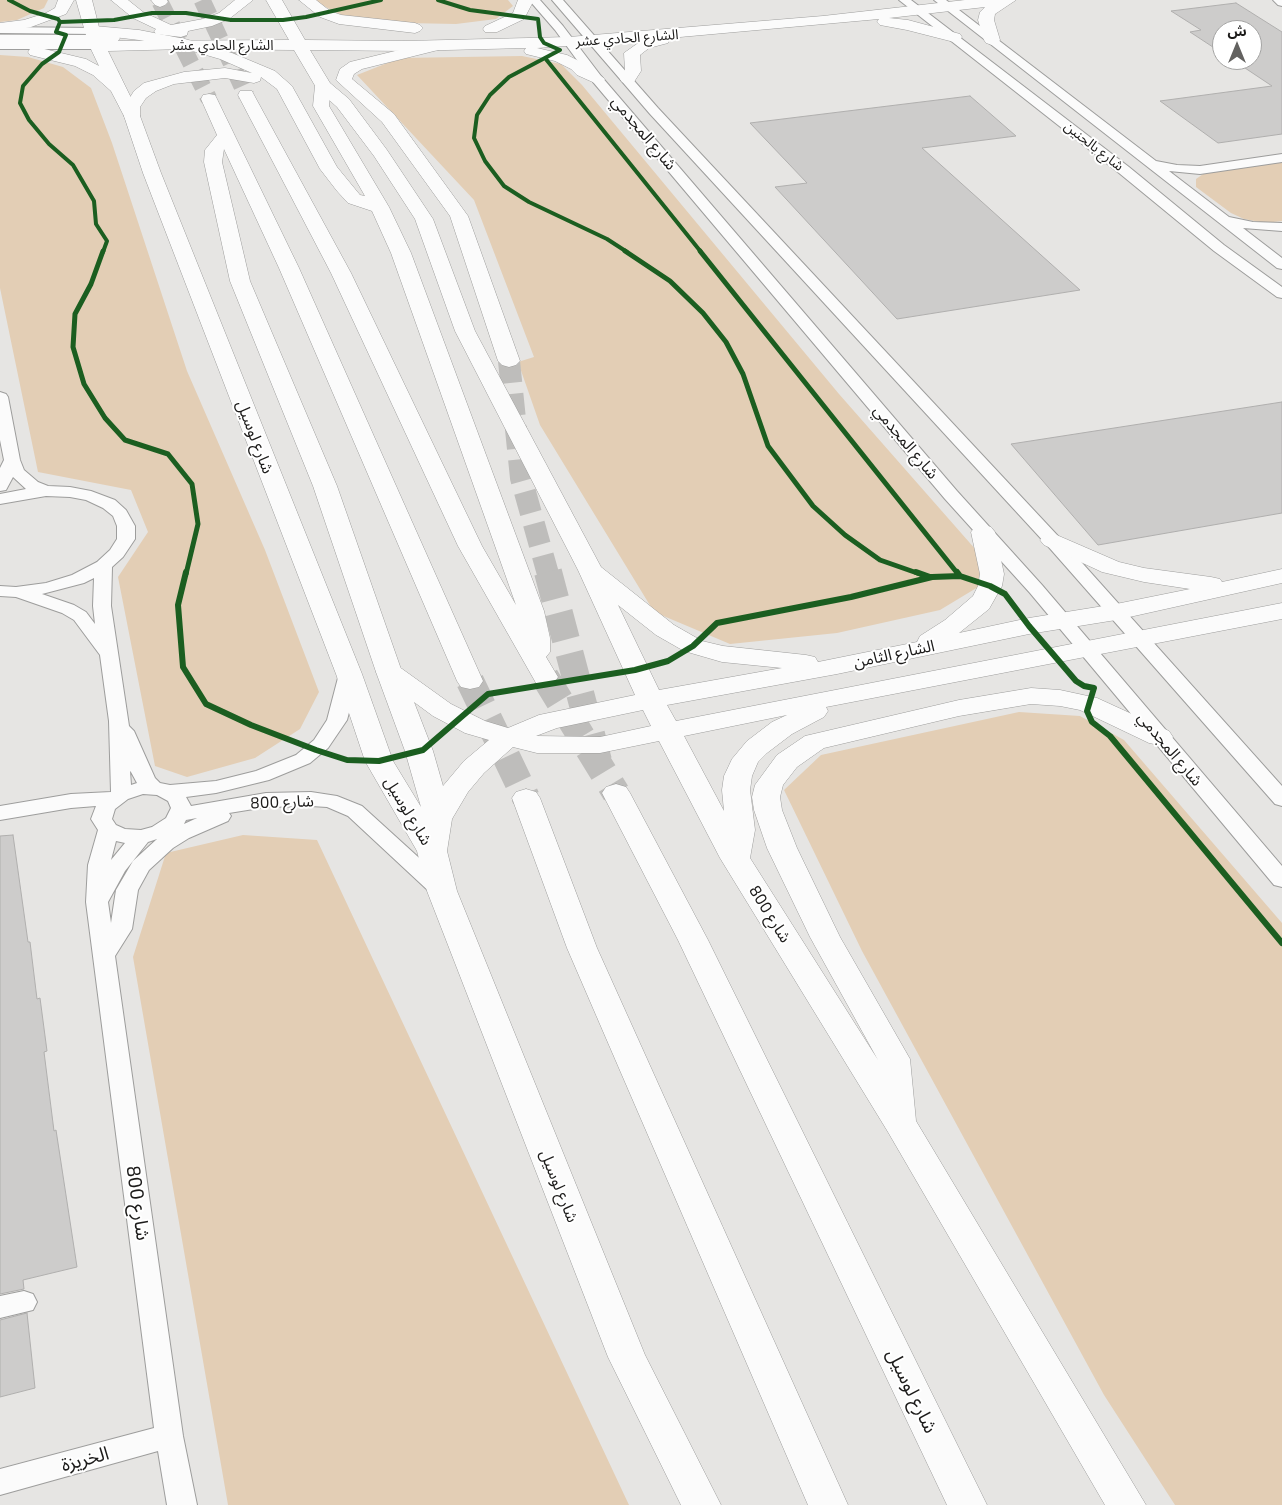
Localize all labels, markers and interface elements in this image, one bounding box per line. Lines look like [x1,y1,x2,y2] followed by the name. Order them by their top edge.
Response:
[1212,20,1262,70] north arrow
[1227,22,1247,39] text: ش
[575,26,679,50] street label: الشارع الحادي عشر
[170,37,274,53] street label: الشارع الحادي عشر
[607,92,681,174] street label: شارع المجدمي
[1061,118,1127,174] street label: شارع بالحنين
[232,398,278,476] street label: شارع لوسيل
[869,401,943,483] street label: شارع المجدمي
[852,636,936,672] street label: الشارع الثامن
[1133,708,1207,790] street label: شارع المجدمي
[380,773,436,849] street label: شارع لوسيل
[250,791,314,813] street label: شارع 800
[745,882,795,946] street label: شارع 800
[536,1147,582,1225] street label: شارع لوسيل
[121,1164,155,1242] street label: شارع 800
[882,1345,942,1437] street label: شارع لوسيل
[59,1442,111,1476] street label: الخريزة

